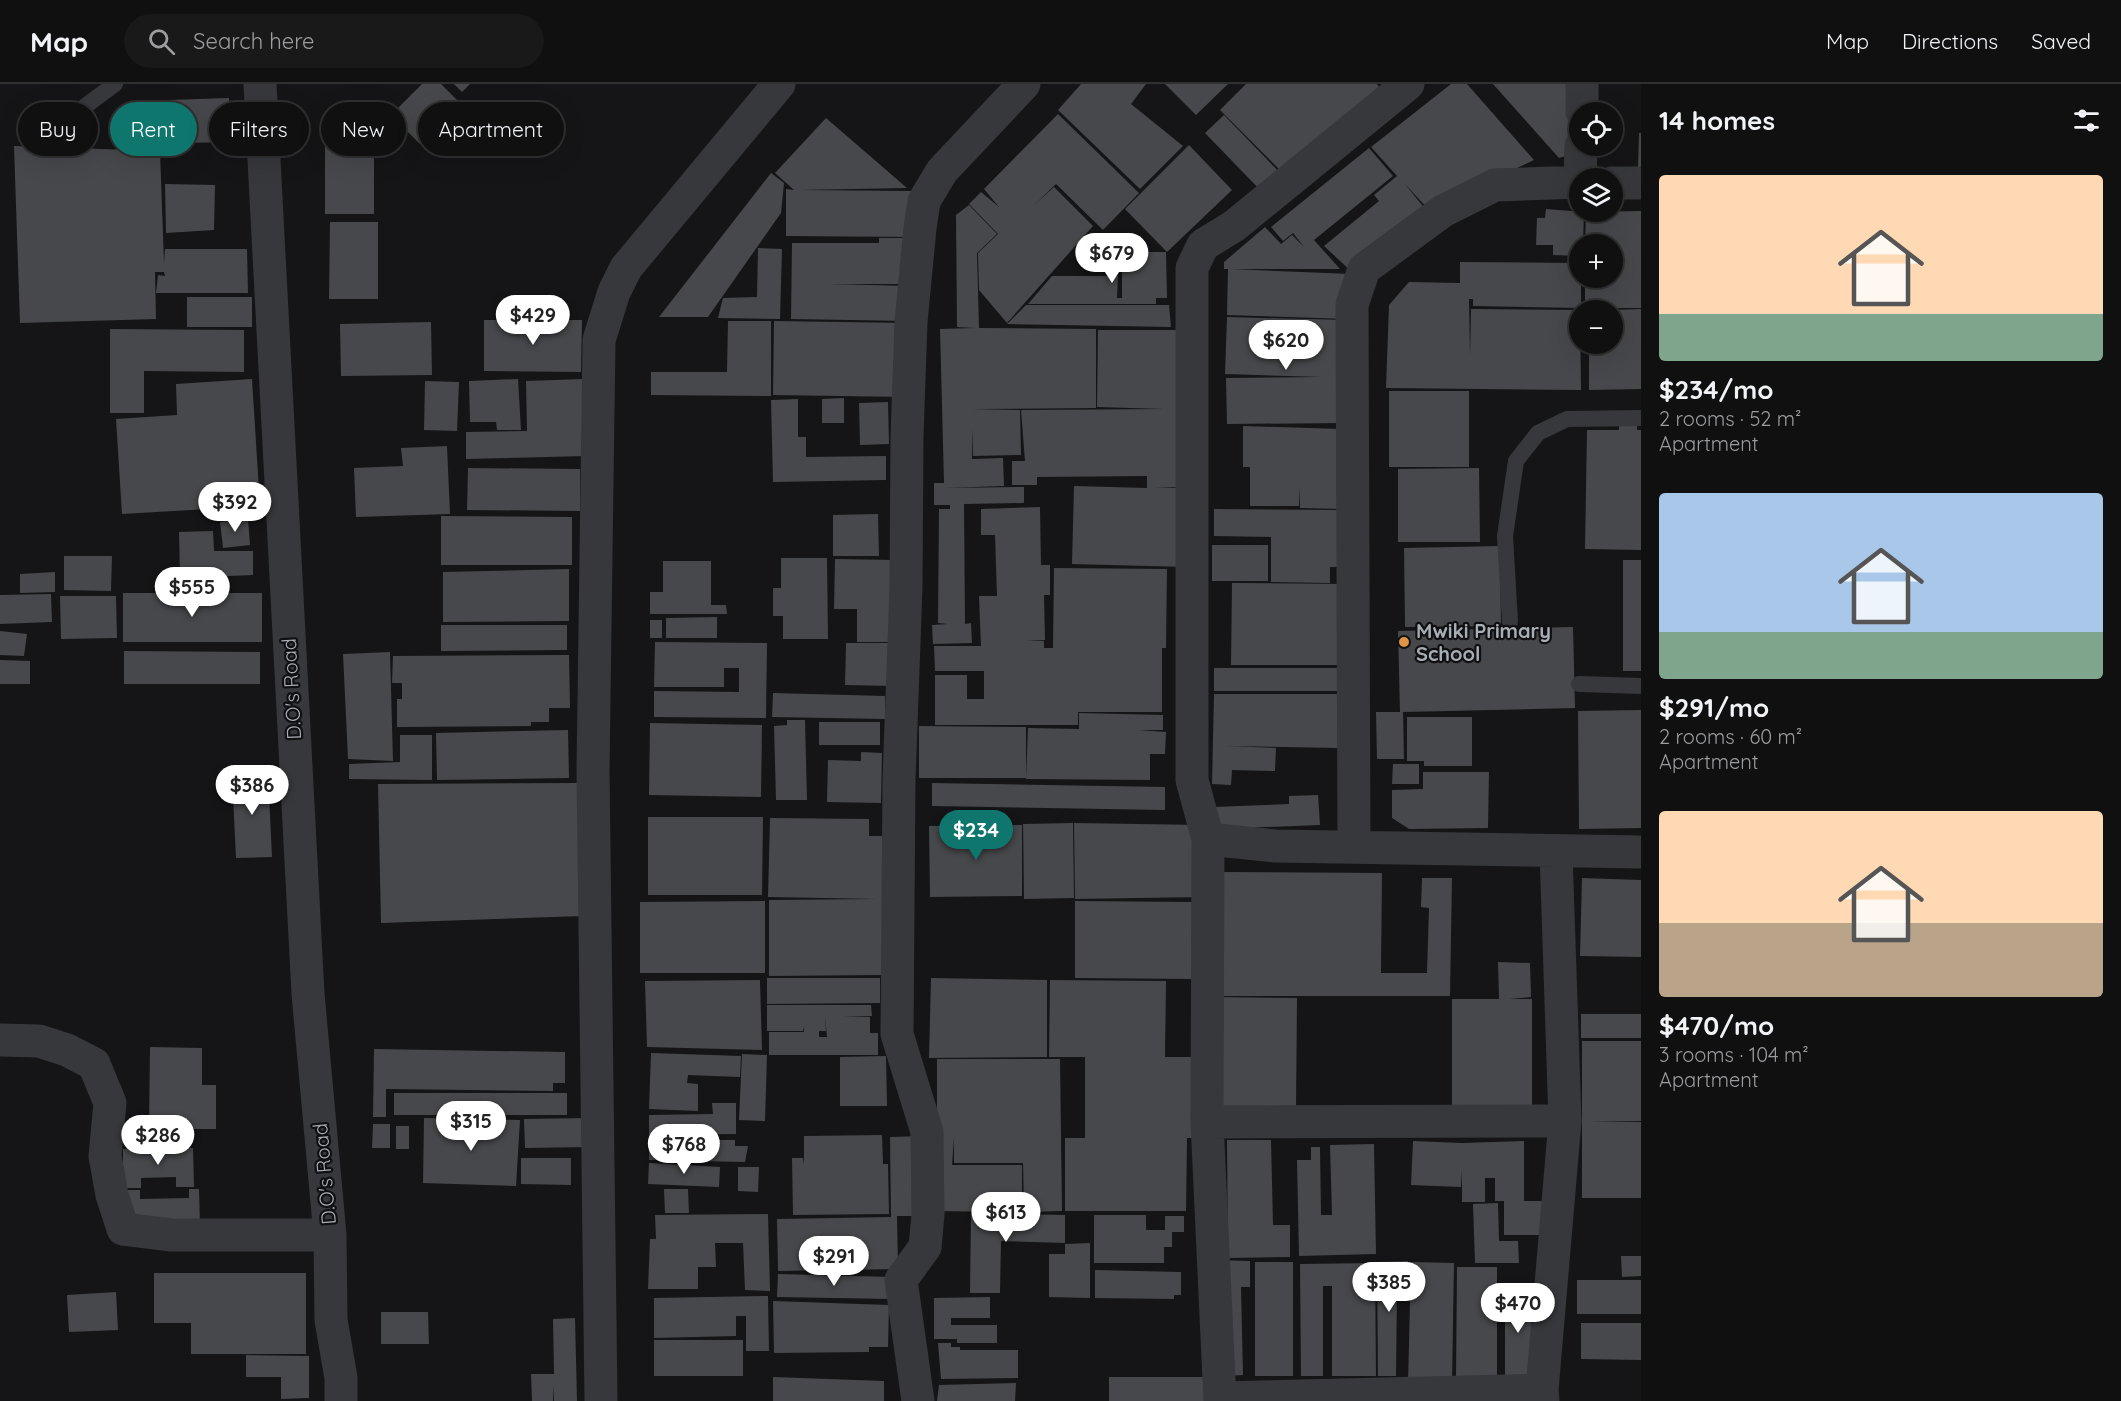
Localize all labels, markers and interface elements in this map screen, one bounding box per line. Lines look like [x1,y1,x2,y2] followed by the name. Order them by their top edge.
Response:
[124,14,544,68] search box
[30,24,88,59] text: Map
[145,25,178,58] icon: search
[193,27,315,55] text: Search here
[1826,28,1869,54] text: Map
[1902,28,1998,54] text: Directions
[2031,28,2091,54] text: Saved
[18,102,98,156] chip: Buy
[110,102,197,156] chip: Rent
[209,102,309,156] chip: Filters
[321,102,406,156] chip: New
[418,102,564,156] chip: Apartment
[1569,102,1623,354] map controls
[1569,102,1623,156] button: locate
[1659,104,1775,137] text: 14 homes
[2070,104,2103,137] icon: filters
[1569,168,1623,222] button: layers
[1827,214,1935,322] icon: home
[1076,233,1148,284] pin: $679
[1569,234,1623,288] button: +
[1089,240,1135,265] text: $679
[497,295,569,346] pin: $429
[1569,300,1623,354] button: −
[510,302,556,327] text: $429
[1250,320,1322,371] pin: $620
[1263,327,1309,352] text: $620
[1659,373,1774,406] text: $234/mo
[1659,406,1801,431] text: 2 rooms · 52 m²
[1659,431,1759,456] text: Apartment
[199,482,271,533] pin: $392
[212,489,258,514] text: $392
[1827,532,1935,640] icon: home
[156,567,228,618] pin: $555
[169,574,215,599] text: $555
[1416,618,1551,666] place label: Mwiki Primary School
[1397,635,1411,649] marker: Mwiki Primary School
[276,638,306,740] street label: D.O's Road
[1659,691,1769,724] text: $291/mo
[1659,724,1802,749] text: 2 rooms · 60 m²
[1659,749,1759,774] text: Apartment
[216,765,288,816] pin: $386
[230,772,274,797] text: $386
[940,810,1012,861] pin: $234
[953,817,999,842] text: $234
[1827,850,1935,958] icon: home
[1659,1009,1774,1042] text: $470/mo
[1659,1042,1809,1067] text: 3 rooms · 104 m²
[1659,1067,1759,1092] text: Apartment
[435,1101,507,1152] pin: $315
[450,1108,492,1133] text: $315
[122,1115,194,1166] pin: $286
[135,1122,181,1147] text: $286
[307,1122,341,1226] street label: D.O's Road
[648,1124,720,1175] pin: $768
[662,1131,706,1156] text: $768
[970,1192,1042,1243] pin: $613
[985,1199,1027,1224] text: $613
[798,1236,870,1287] pin: $291
[813,1243,855,1268] text: $291
[1353,1262,1425,1313] pin: $385
[1366,1269,1412,1294] text: $385
[1482,1283,1554,1334] pin: $470
[1495,1290,1541,1315] text: $470

